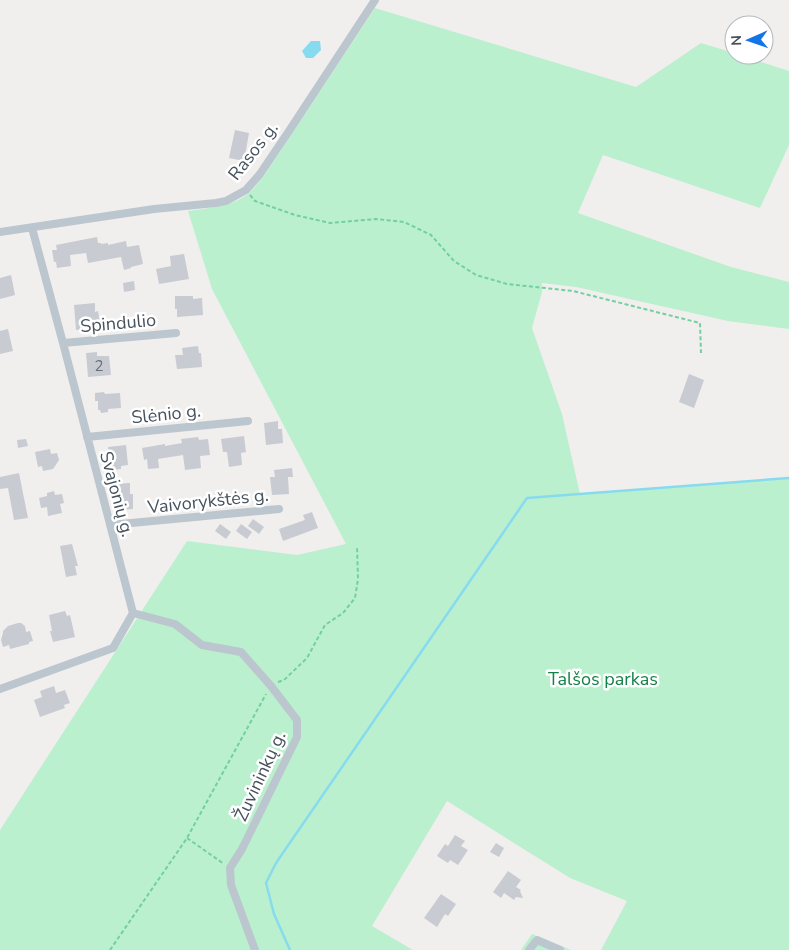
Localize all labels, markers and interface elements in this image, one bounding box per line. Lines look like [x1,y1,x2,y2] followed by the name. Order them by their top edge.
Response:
[724,15,774,65] north arrow
[727,35,746,46] text: N
[223,117,283,185] street label: Rasos g.
[79,308,157,338] street label: Spindulio
[94,356,104,376] house number: 2
[130,398,202,430] street label: Slėnio g.
[94,449,140,539] street label: Svajonių g.
[145,483,270,519] street label: Vaivorykštės g.
[548,667,658,691] park label: Talšos parkas
[229,727,291,825] street label: Žuvininkų g.

